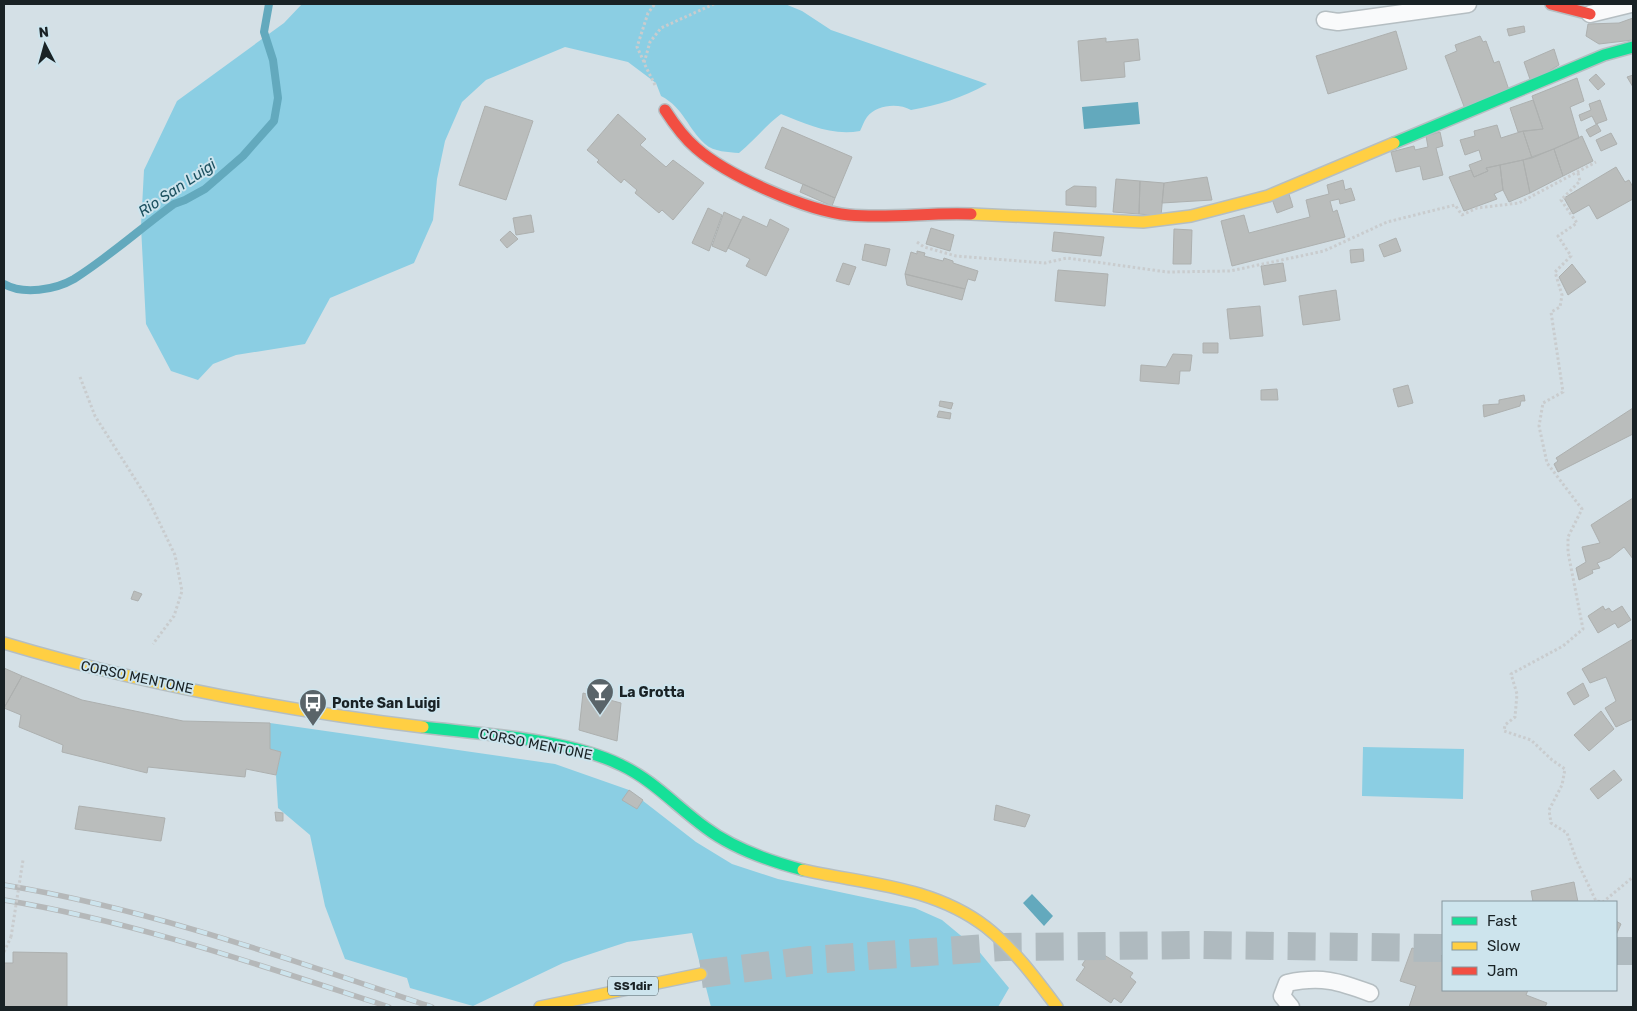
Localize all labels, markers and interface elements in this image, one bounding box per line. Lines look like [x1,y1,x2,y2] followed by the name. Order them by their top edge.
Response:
[20,20,70,70] north arrow
[38,24,50,42] text: N
[135,155,220,221] water label: Rio San Luigi
[79,657,195,698] street label: CORSO MENTONE
[585,677,615,716] bar icon: La Grotta
[619,684,685,701] place label: La Grotta
[298,688,328,727] bus stop icon: Ponte San Luigi
[332,695,440,712] place label: Ponte San Luigi
[478,725,594,764] street label: CORSO MENTONE
[1442,901,1617,991] legend
[1487,912,1517,930] text: Fast
[1487,937,1520,955] text: Slow
[1487,962,1518,980] text: Jam
[608,976,658,996] road number: SS1dir

